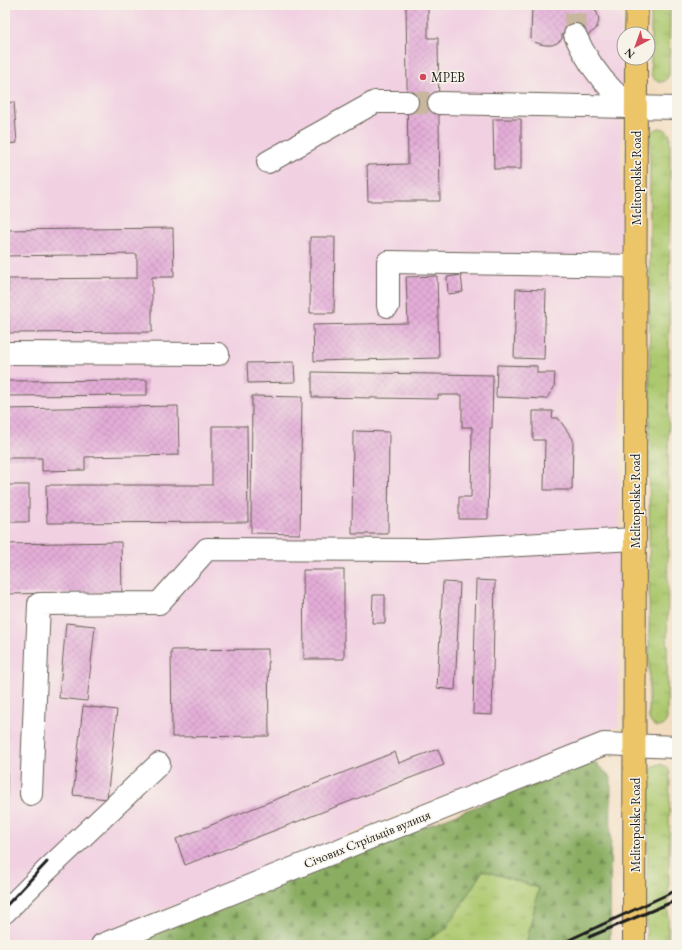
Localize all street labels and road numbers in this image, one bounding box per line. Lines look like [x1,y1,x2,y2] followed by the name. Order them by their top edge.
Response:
[628,130,645,225] street label: Melitopolske Road
[627,453,644,548] street label: Melitopolske Road
[627,777,644,872] street label: Melitopolske Road
[301,806,433,872] street label: Січових Стрільців вулиця

